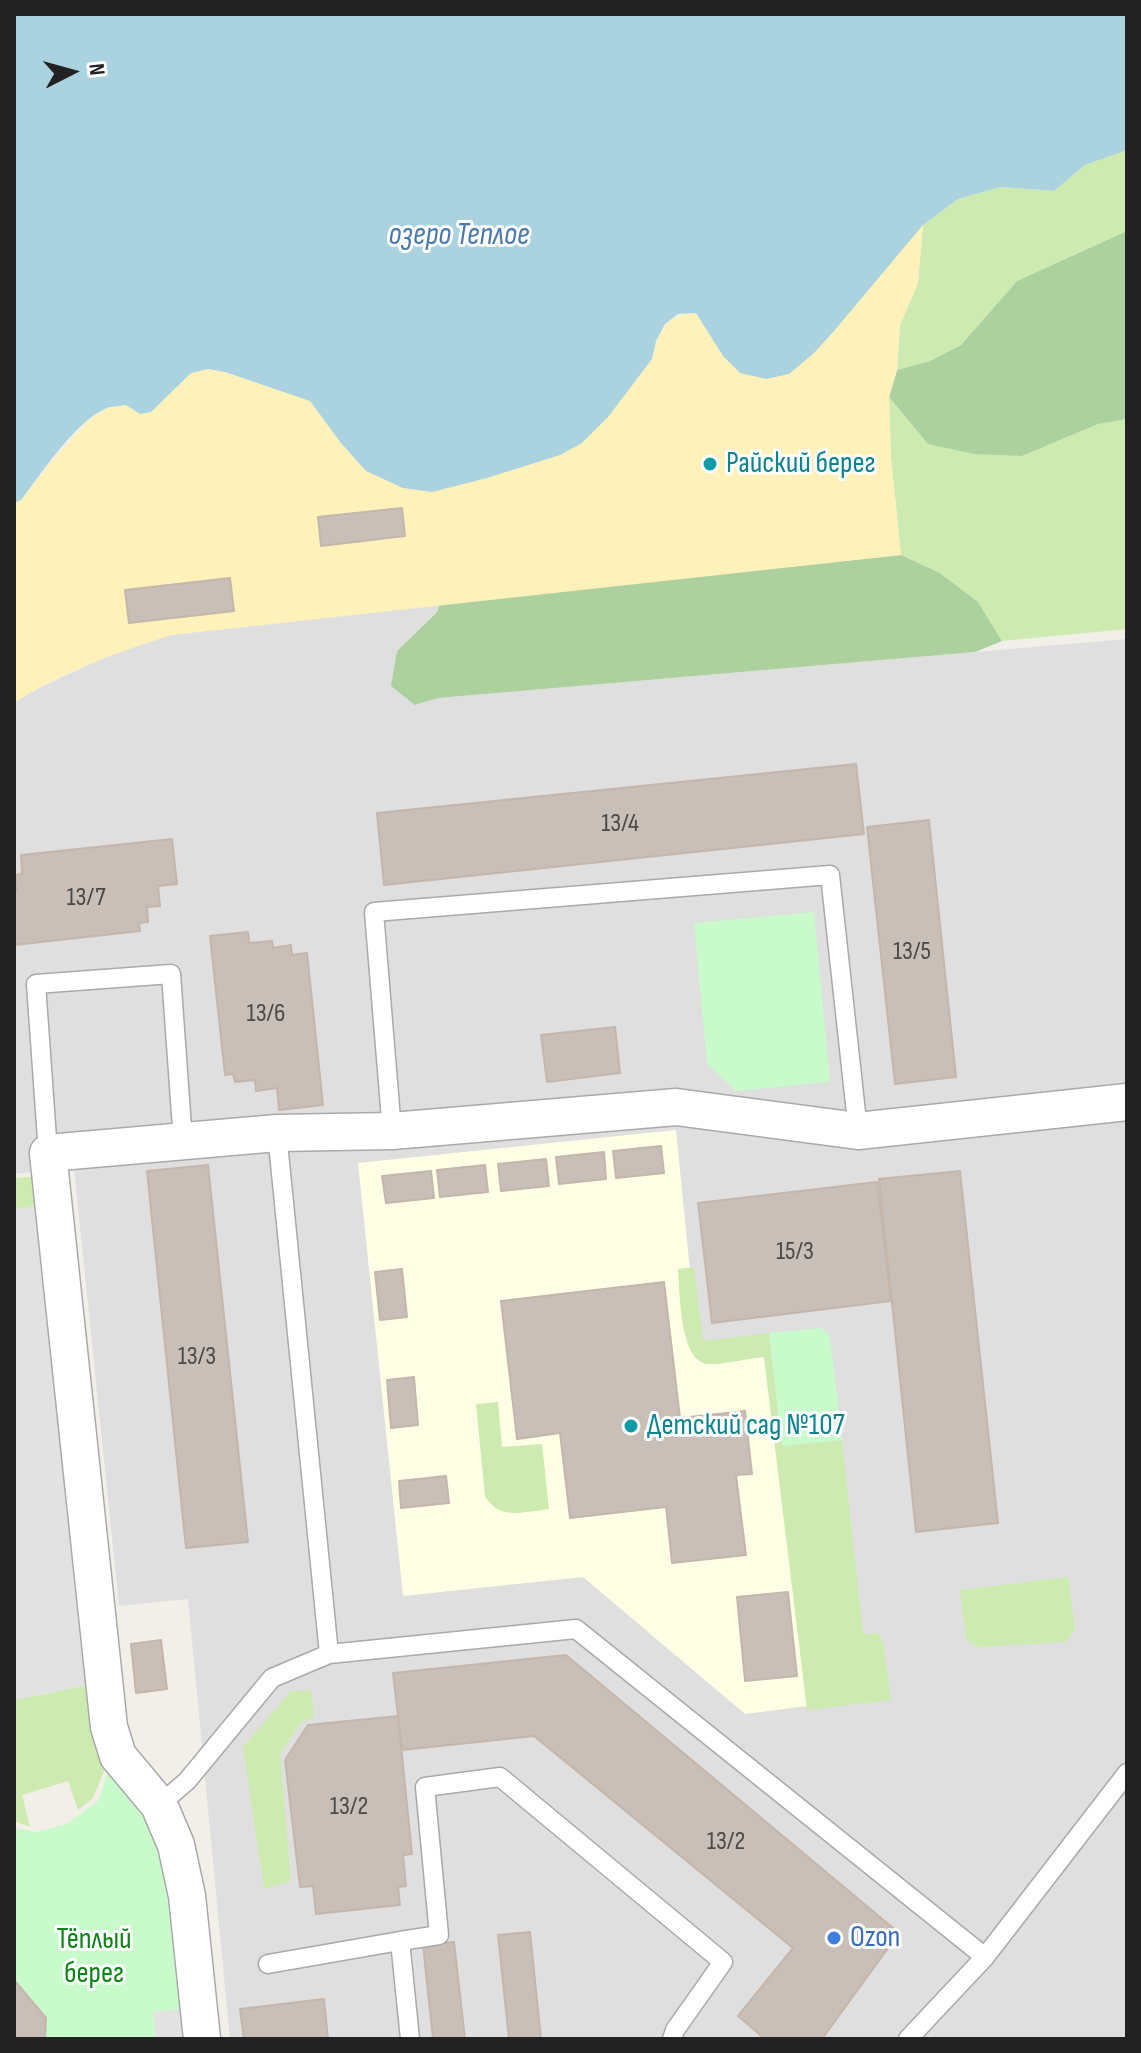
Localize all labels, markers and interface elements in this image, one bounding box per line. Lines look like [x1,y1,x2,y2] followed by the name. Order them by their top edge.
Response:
[32,32,112,112] north arrow
[82,62,110,77] text: N
[389,217,529,255] water label: озеро Теплое
[726,446,876,482] place label: Райский берег
[701,455,719,473] marker: Райский берег
[601,808,639,840] house number: 13/4
[66,882,106,914] house number: 13/7
[893,936,931,968] house number: 13/5
[247,998,285,1030] house number: 13/6
[776,1236,814,1268] house number: 15/3
[178,1341,216,1373] house number: 13/3
[647,1408,845,1444] place label: Детский сад №107
[622,1417,640,1435] marker: Детский сад №107
[330,1791,368,1823] house number: 13/2
[707,1826,745,1858] house number: 13/2
[850,1920,900,1956] place label: Ozon
[56,1922,132,1992] park label: Тёплый берег
[825,1929,843,1947] marker: Ozon

